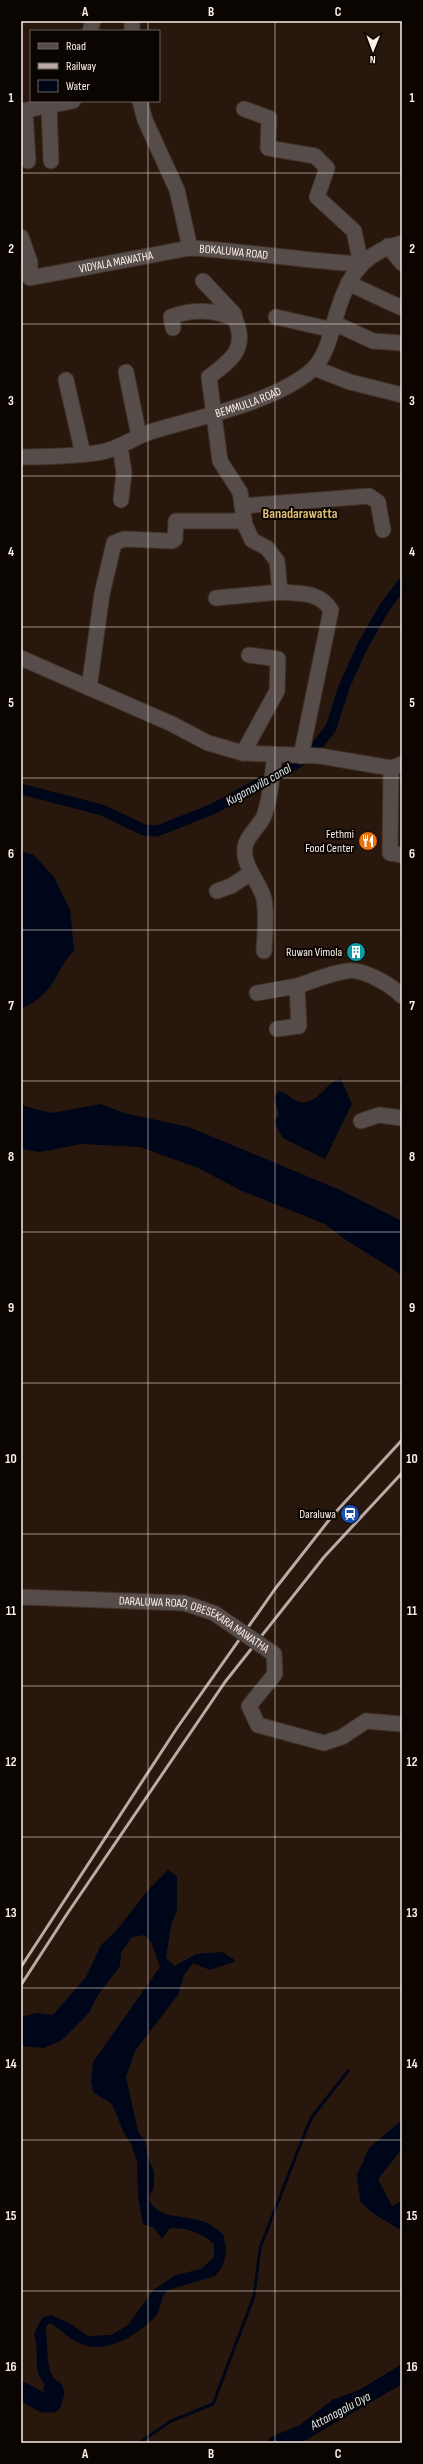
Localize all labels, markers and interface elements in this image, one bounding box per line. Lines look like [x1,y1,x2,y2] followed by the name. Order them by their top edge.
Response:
[81,4,89,20] text: A
[208,4,214,20] text: B
[335,4,342,20] text: C
[30,30,160,102] legend
[353,30,393,70] north arrow
[66,39,86,54] text: Road
[370,53,376,66] text: N
[66,59,97,74] text: Railway
[66,79,90,94] text: Water
[8,90,14,106] text: 1
[409,90,415,106] text: 1
[8,241,14,257] text: 2
[409,241,415,257] text: 2
[199,242,269,263] street label: BOKALUWA ROAD
[78,248,155,277] street label: VIDYALA MAWATHA
[213,384,284,421] street label: BEMMULLA ROAD
[8,393,14,409] text: 3
[409,393,415,409] text: 3
[262,505,338,522] district label: Banadarawatta
[8,544,14,560] text: 4
[409,544,415,560] text: 4
[8,695,14,711] text: 5
[409,695,415,711] text: 5
[223,760,295,809] water label: Kuganavila canal
[305,827,355,856] place label: Fethmi Food Center
[357,830,379,852] restaurant icon: Fethmi Food Center
[8,846,14,862] text: 6
[409,846,415,862] text: 6
[345,941,367,963] building icon: Ruwan Vimola
[286,945,342,960] place label: Ruwan Vimola
[8,998,14,1014] text: 7
[409,998,415,1014] text: 7
[8,1149,14,1165] text: 8
[409,1149,415,1165] text: 8
[8,1300,14,1316] text: 9
[409,1300,415,1316] text: 9
[5,1451,17,1467] text: 10
[406,1451,418,1467] text: 10
[339,1503,361,1525] station icon: Daraluwa
[299,1507,336,1522] place label: Daraluwa
[119,1594,273,1657] street label: DARALUWA ROAD, OBESEKARA MAWATHA
[6,1603,16,1619] text: 11
[407,1603,417,1619] text: 11
[6,1754,17,1770] text: 12
[407,1754,418,1770] text: 12
[6,1905,17,1921] text: 13
[407,1905,418,1921] text: 13
[5,2056,17,2072] text: 14
[406,2056,418,2072] text: 14
[6,2208,17,2224] text: 15
[407,2208,418,2224] text: 15
[5,2359,17,2375] text: 16
[406,2359,418,2375] text: 16
[307,2388,374,2434] water label: Attanagalu Oya
[81,2446,89,2462] text: A
[208,2446,214,2462] text: B
[335,2446,342,2462] text: C

